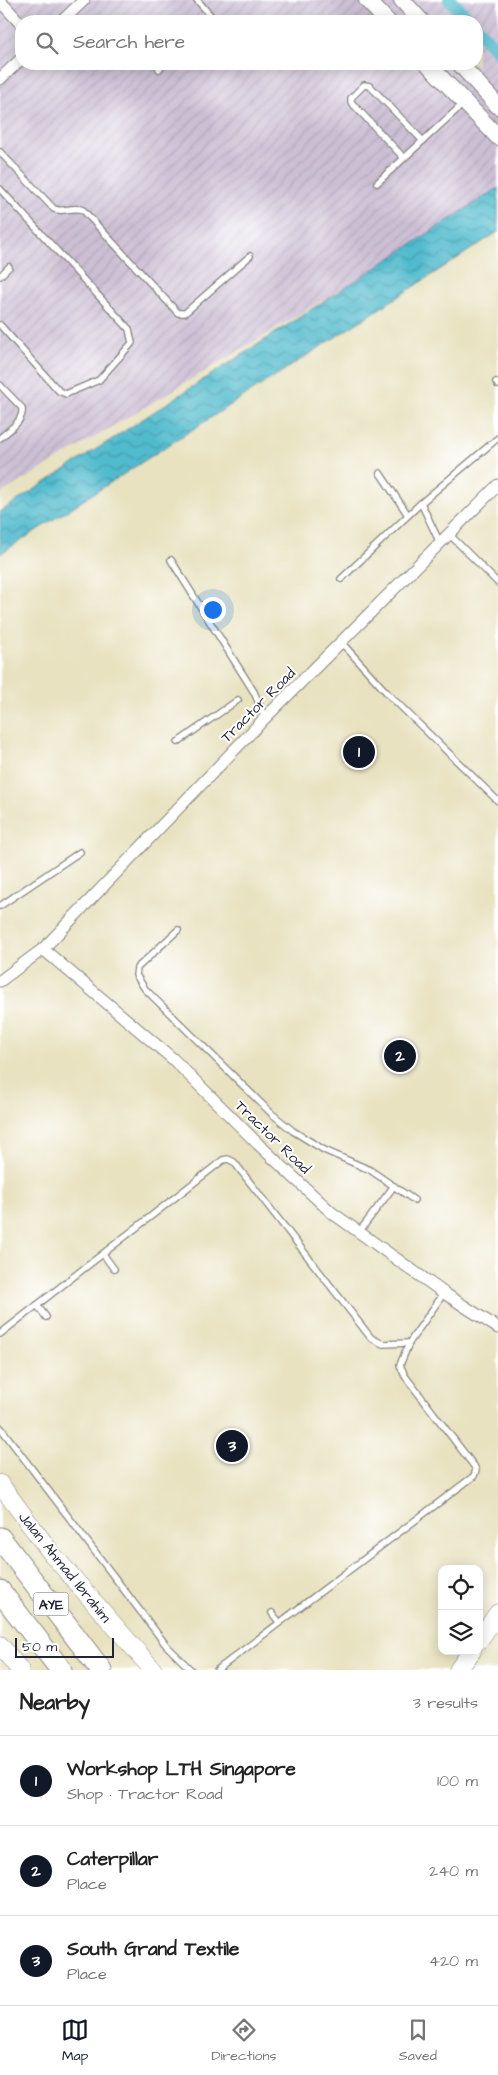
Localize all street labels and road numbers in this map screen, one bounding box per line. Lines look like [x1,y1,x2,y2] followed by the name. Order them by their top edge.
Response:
[216,663,301,747] street label: Tractor Road
[230,1096,315,1179] street label: Tractor Road
[13,1507,116,1627] street label: Jalan Ahmad Ibrahim
[34,1592,68,1616] road number: AYE

